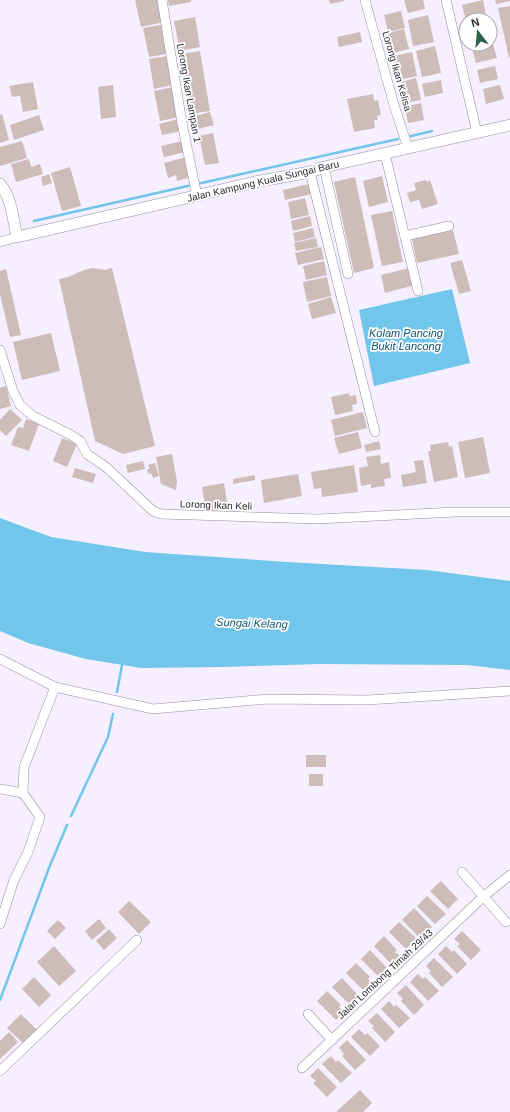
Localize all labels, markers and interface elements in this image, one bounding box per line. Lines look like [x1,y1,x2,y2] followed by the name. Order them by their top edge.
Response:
[458,12,498,52] north arrow
[470,16,481,29] text: N
[380,30,414,113] street label: Lorong Ikan Kelisa
[175,43,203,144] street label: Lorong Ikan Lampan 1
[186,158,340,204] street label: Jalan Kampung Kuala Sungai Baru
[369,327,444,352] water label: Kolam Pancing Bukit Lancong
[180,498,252,512] street label: Lorong Ikan Keli
[216,616,289,630] water label: Sungai Kelang
[335,927,435,1021] street label: Jalan Lombong Timah 29/43

